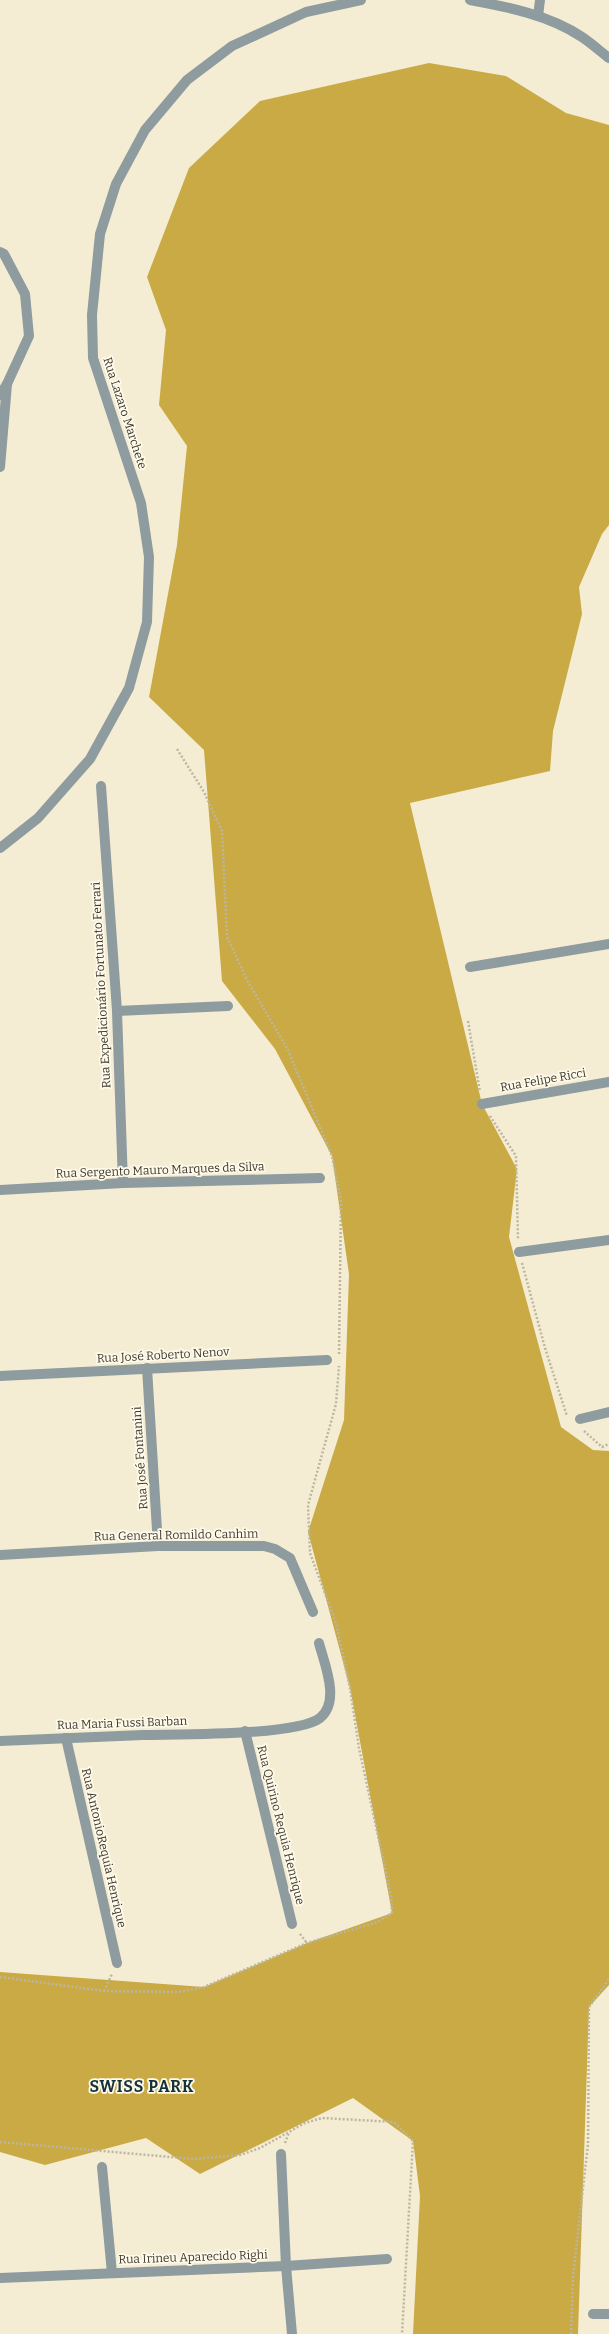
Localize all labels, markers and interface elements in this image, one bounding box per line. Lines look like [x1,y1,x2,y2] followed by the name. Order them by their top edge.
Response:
[100,355,150,471] street label: Rua Lazaro Marchete
[89,881,113,1089] street label: Rua Expedicionário Fortunato Ferrari
[499,1065,587,1094] street label: Rua Felipe Ricci
[55,1159,265,1181] street label: Rua Sergento Mauro Marques da Silva
[96,1344,230,1365] street label: Rua José Roberto Nenov
[129,1406,151,1510] street label: Rua José Fontanini
[94,1527,259,1543] street label: Rua General Romildo Canhim
[57,1714,188,1732] street label: Rua Maria Fussi Barban
[254,1744,308,1906] street label: Rua Quirino Requia Henrique
[79,1767,129,1929] street label: Rua AntonioRequia Henrique
[90,2077,194,2096] district label: SWISS PARK
[118,2247,268,2267] street label: Rua Irineu Aparecido Righi

